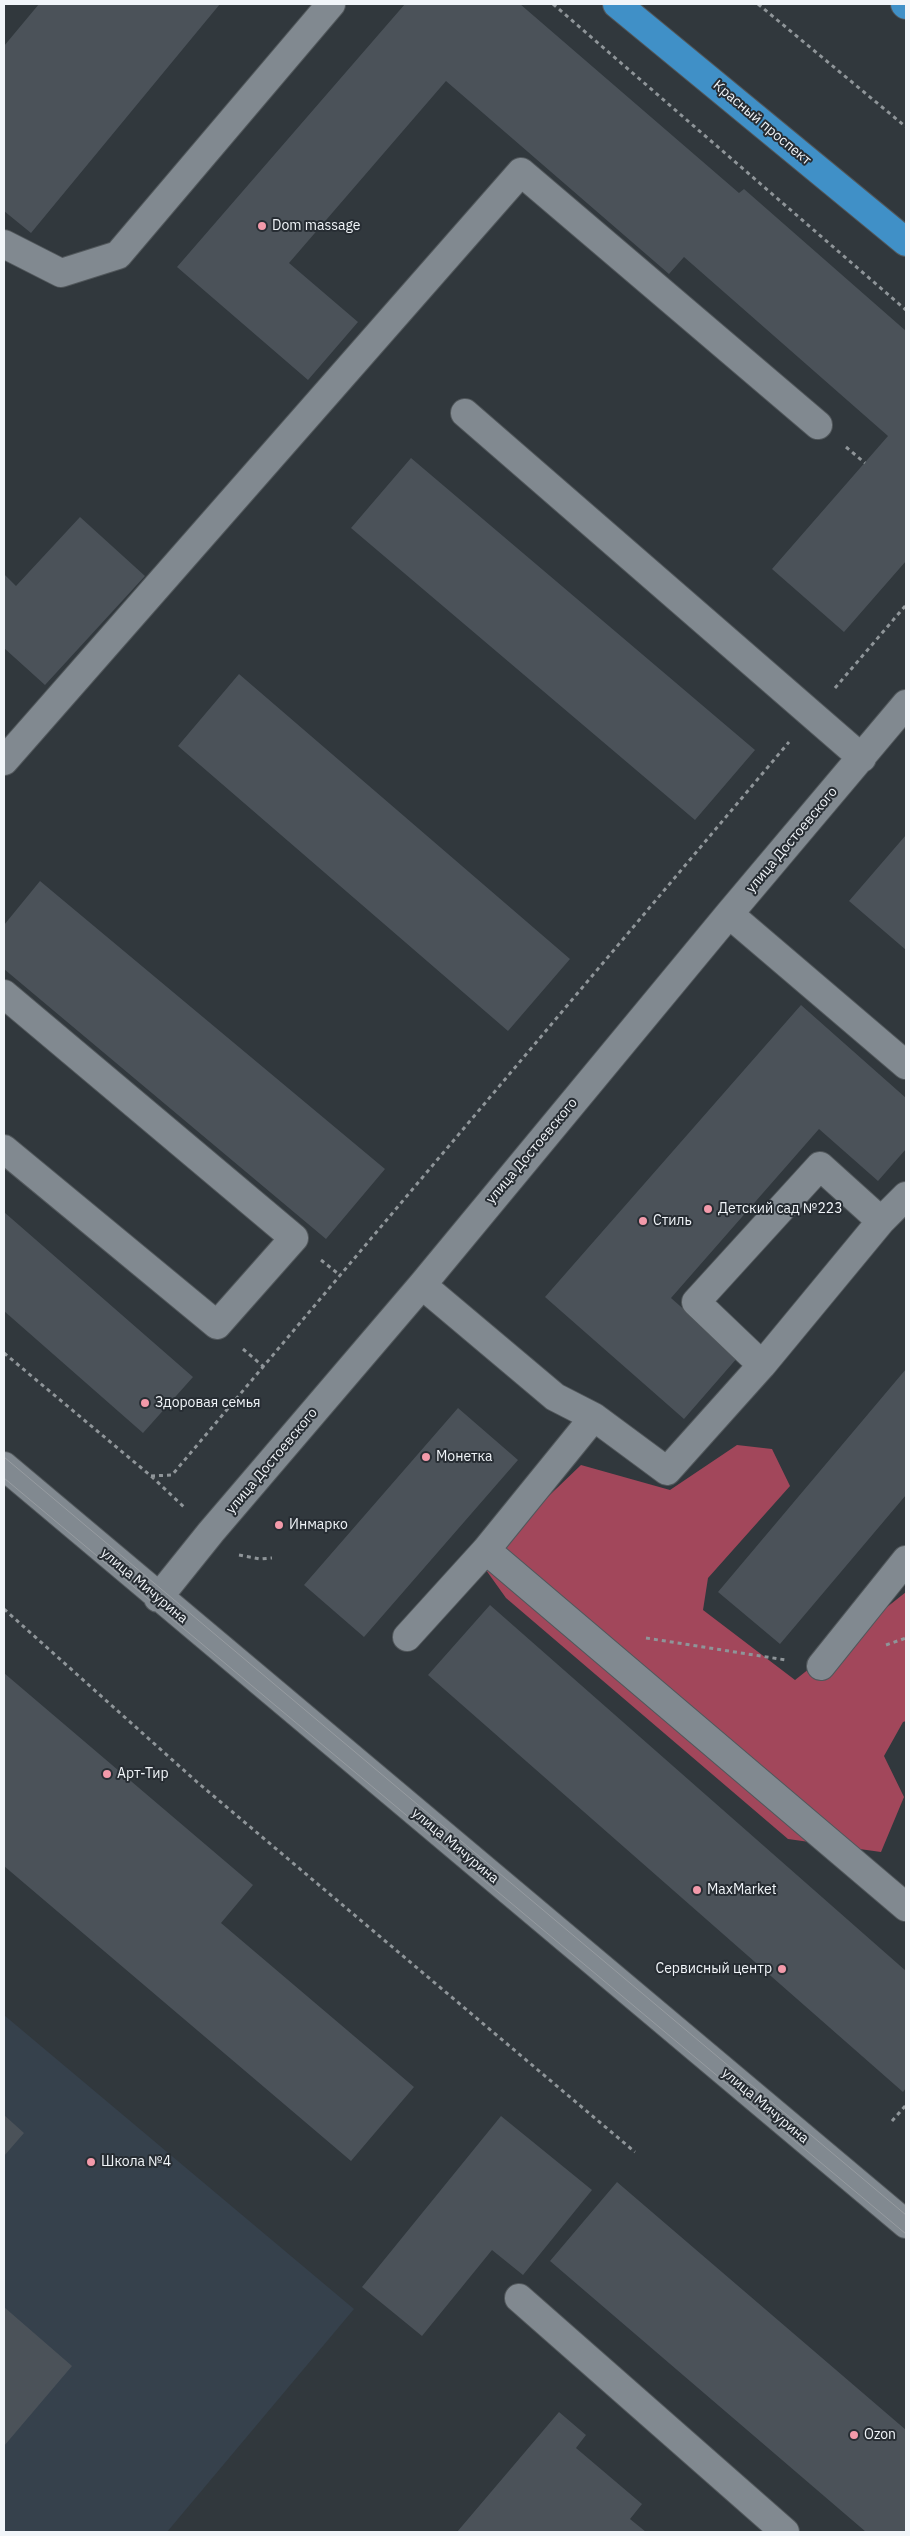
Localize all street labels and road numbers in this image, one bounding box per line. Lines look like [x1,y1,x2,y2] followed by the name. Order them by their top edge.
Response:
[710,77,814,169] street label: Красный проспект
[743,784,841,896] street label: улица Достоевского
[483,1095,581,1207] street label: улица Достоевского
[223,1405,321,1517] street label: улица Достоевского
[97,1545,191,1627] street label: улица Мичурина
[408,1805,502,1887] street label: улица Мичурина
[718,2065,812,2147] street label: улица Мичурина

